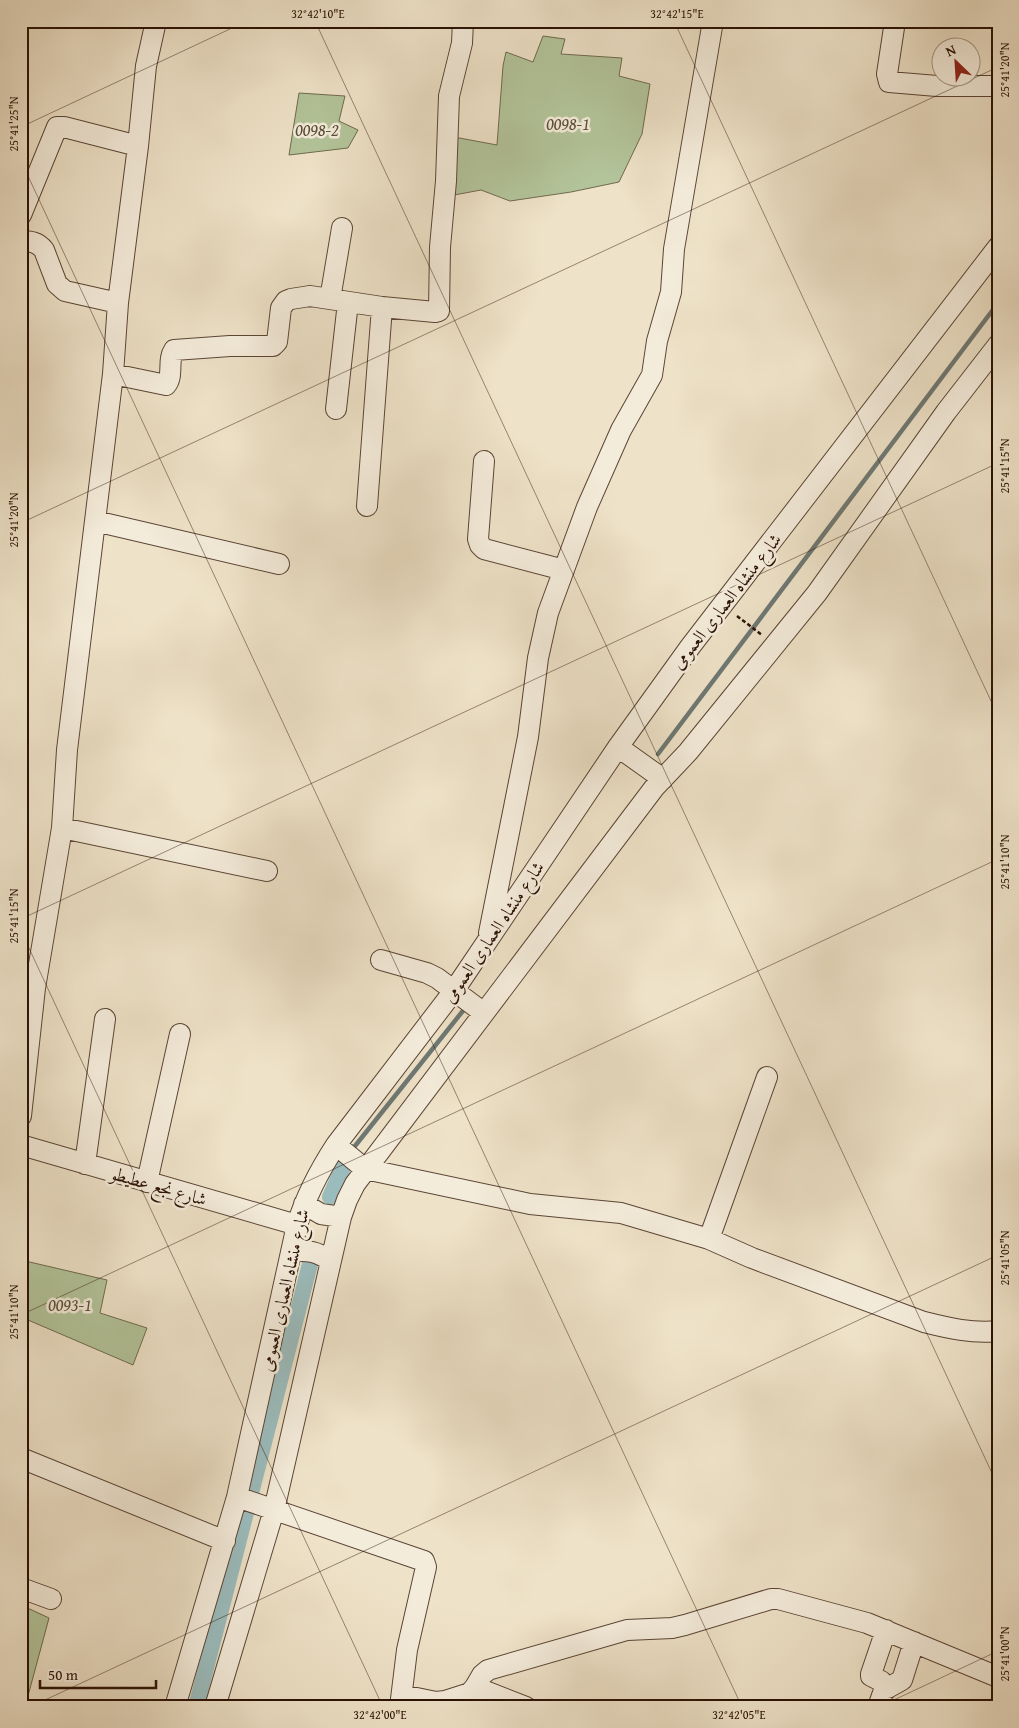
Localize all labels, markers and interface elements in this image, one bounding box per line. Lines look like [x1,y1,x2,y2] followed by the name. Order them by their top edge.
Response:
[291,5,345,22] text: 32°42'10"E
[650,5,704,22] text: 32°42'15"E
[932,38,982,88] north arrow
[942,39,960,61] text: N
[996,42,1013,98] text: 25°41'20"N
[5,96,22,152] text: 25°41'25"N
[546,110,590,137] park label: 0098-1
[295,116,339,143] park label: 0098-2
[996,438,1013,494] text: 25°41'15"N
[5,492,22,548] text: 25°41'20"N
[664,527,789,676] street label: شارع منشاه العمارى العمومى
[996,834,1013,890] text: 25°41'10"N
[435,856,552,1010] street label: شارع منشاه العمارى العمومى
[5,888,22,944] text: 25°41'15"N
[105,1159,210,1215] street label: شارع نجع عطيطو
[252,1206,318,1374] street label: شارع منشاه العمارى العمومى
[996,1230,1013,1286] text: 25°41'05"N
[5,1284,22,1340] text: 25°41'10"N
[48,1291,92,1318] park label: 0093-1
[996,1626,1013,1682] text: 25°41'00"N
[40,1658,156,1690] scale bar
[48,1664,79,1685] text: 50 m
[353,1706,407,1723] text: 32°42'00"E
[712,1706,766,1723] text: 32°42'05"E

